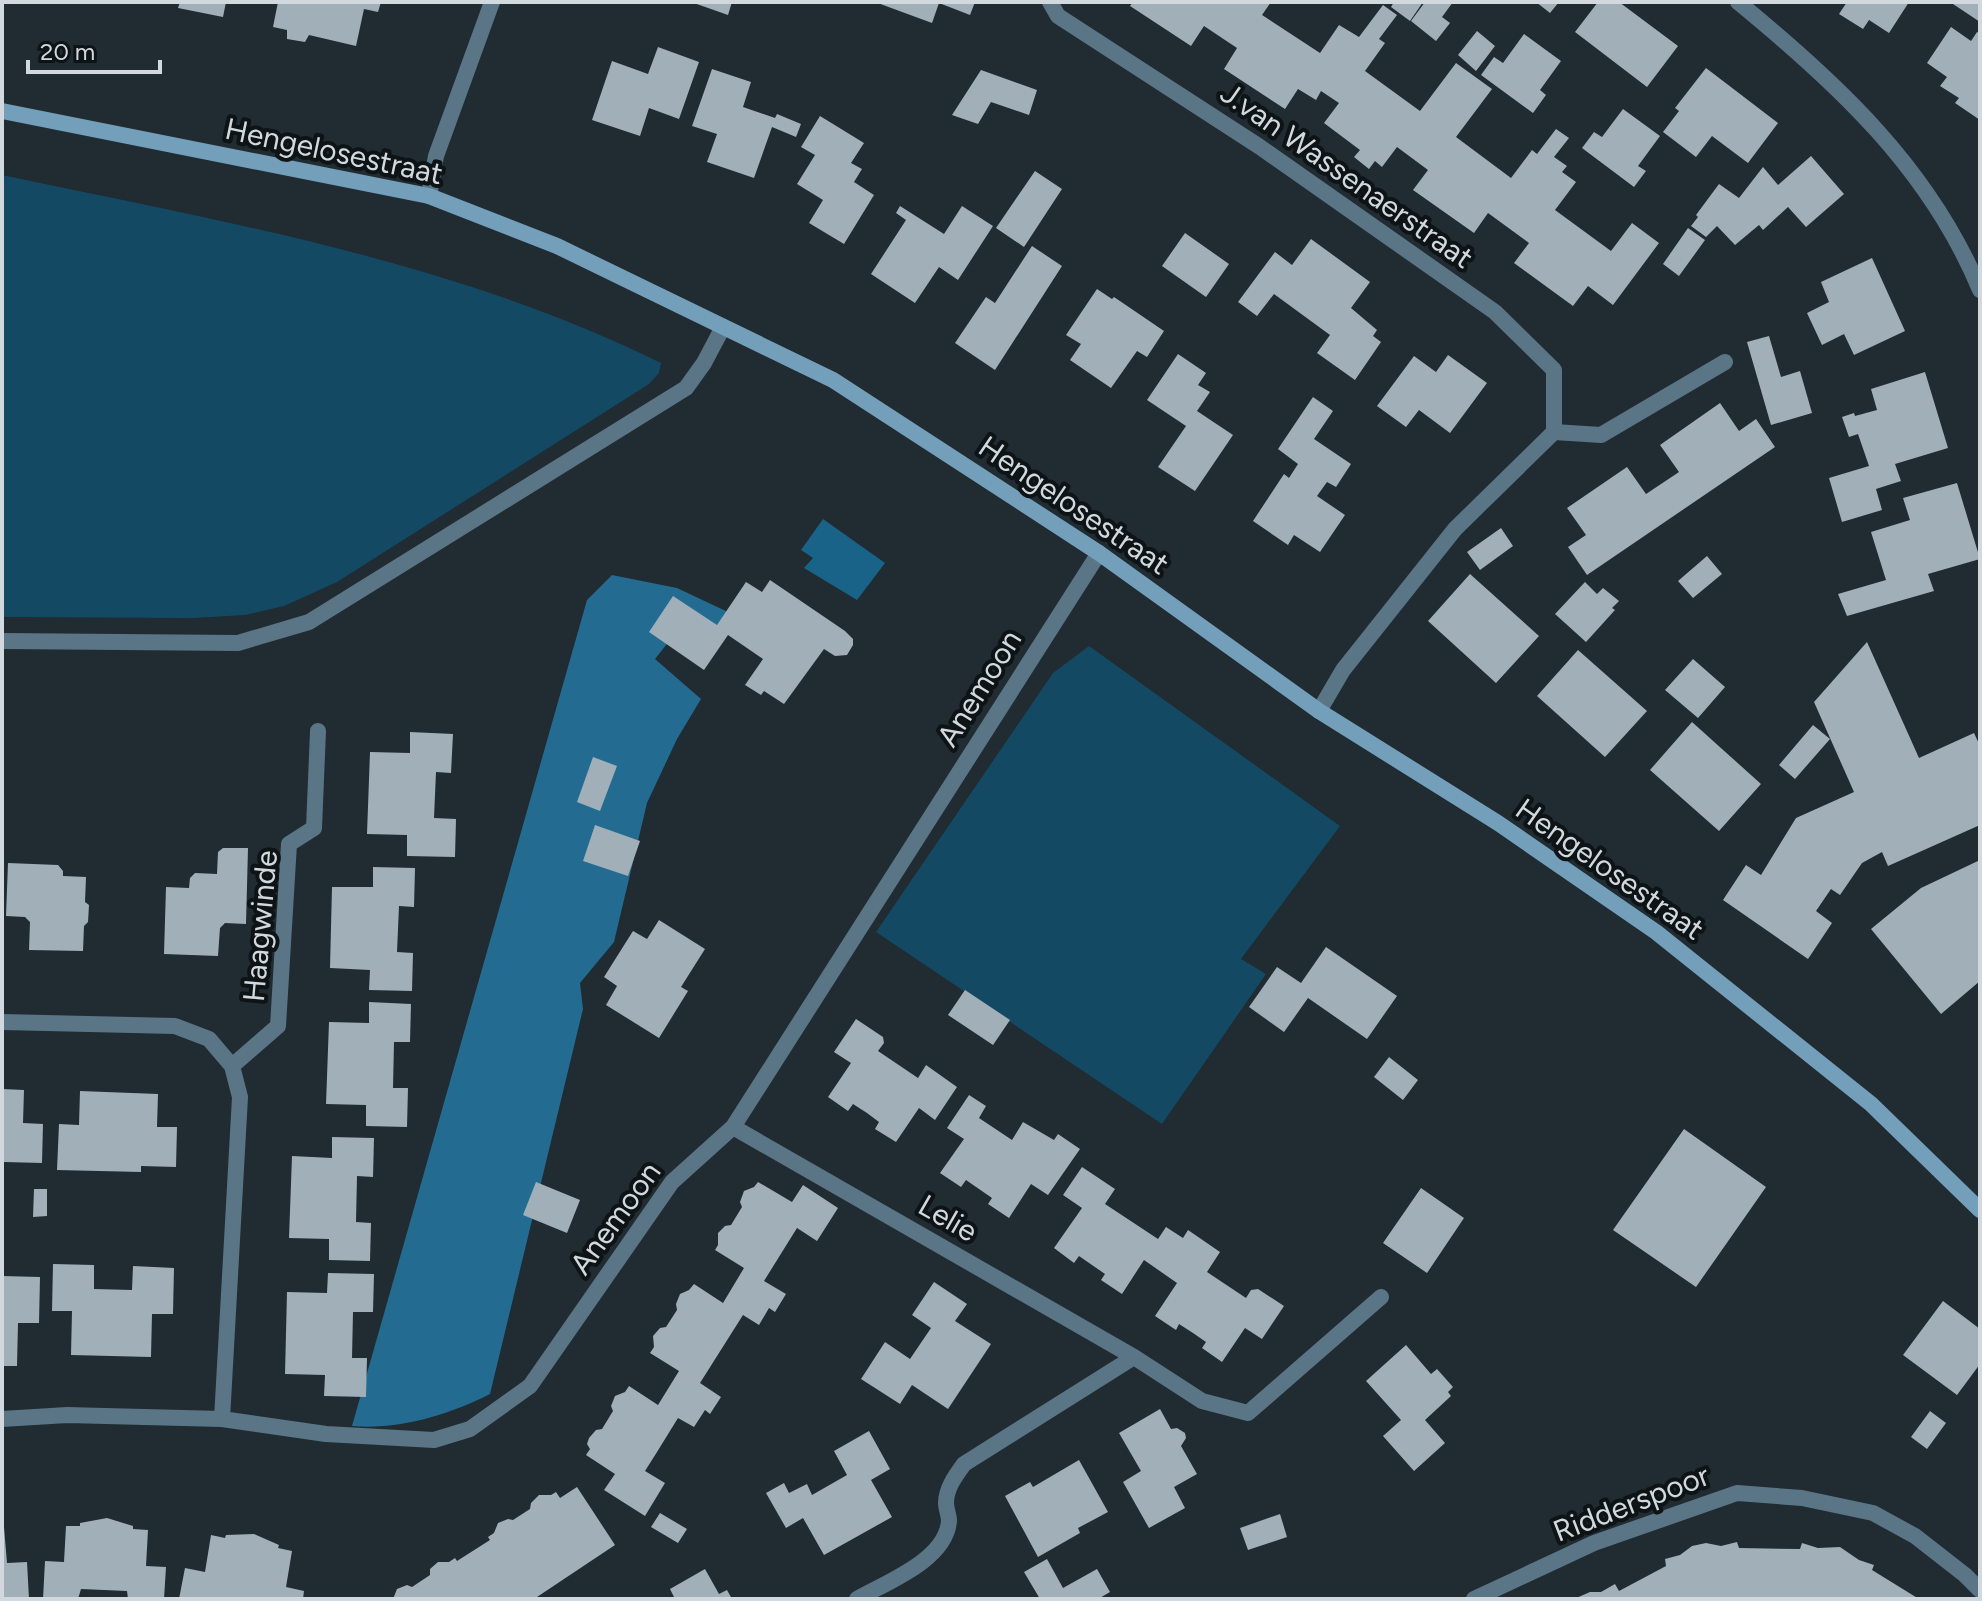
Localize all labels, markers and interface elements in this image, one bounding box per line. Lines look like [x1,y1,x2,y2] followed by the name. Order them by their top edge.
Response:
[28,24,160,74] scale bar
[40,37,95,66] text: 20 m
[1214,74,1480,276] street label: J.van Wassenaerstraat
[222,110,446,192] street label: Hengelosestraat
[972,428,1176,582] street label: Hengelosestraat
[929,623,1029,753] street label: Anemoon
[1509,790,1711,948] street label: Hengelosestraat
[235,849,285,1003] street label: Haagwinde
[562,1154,668,1282] street label: Anemoon
[912,1186,984,1250] street label: Lelie
[1548,1456,1714,1550] street label: Ridderspoor

